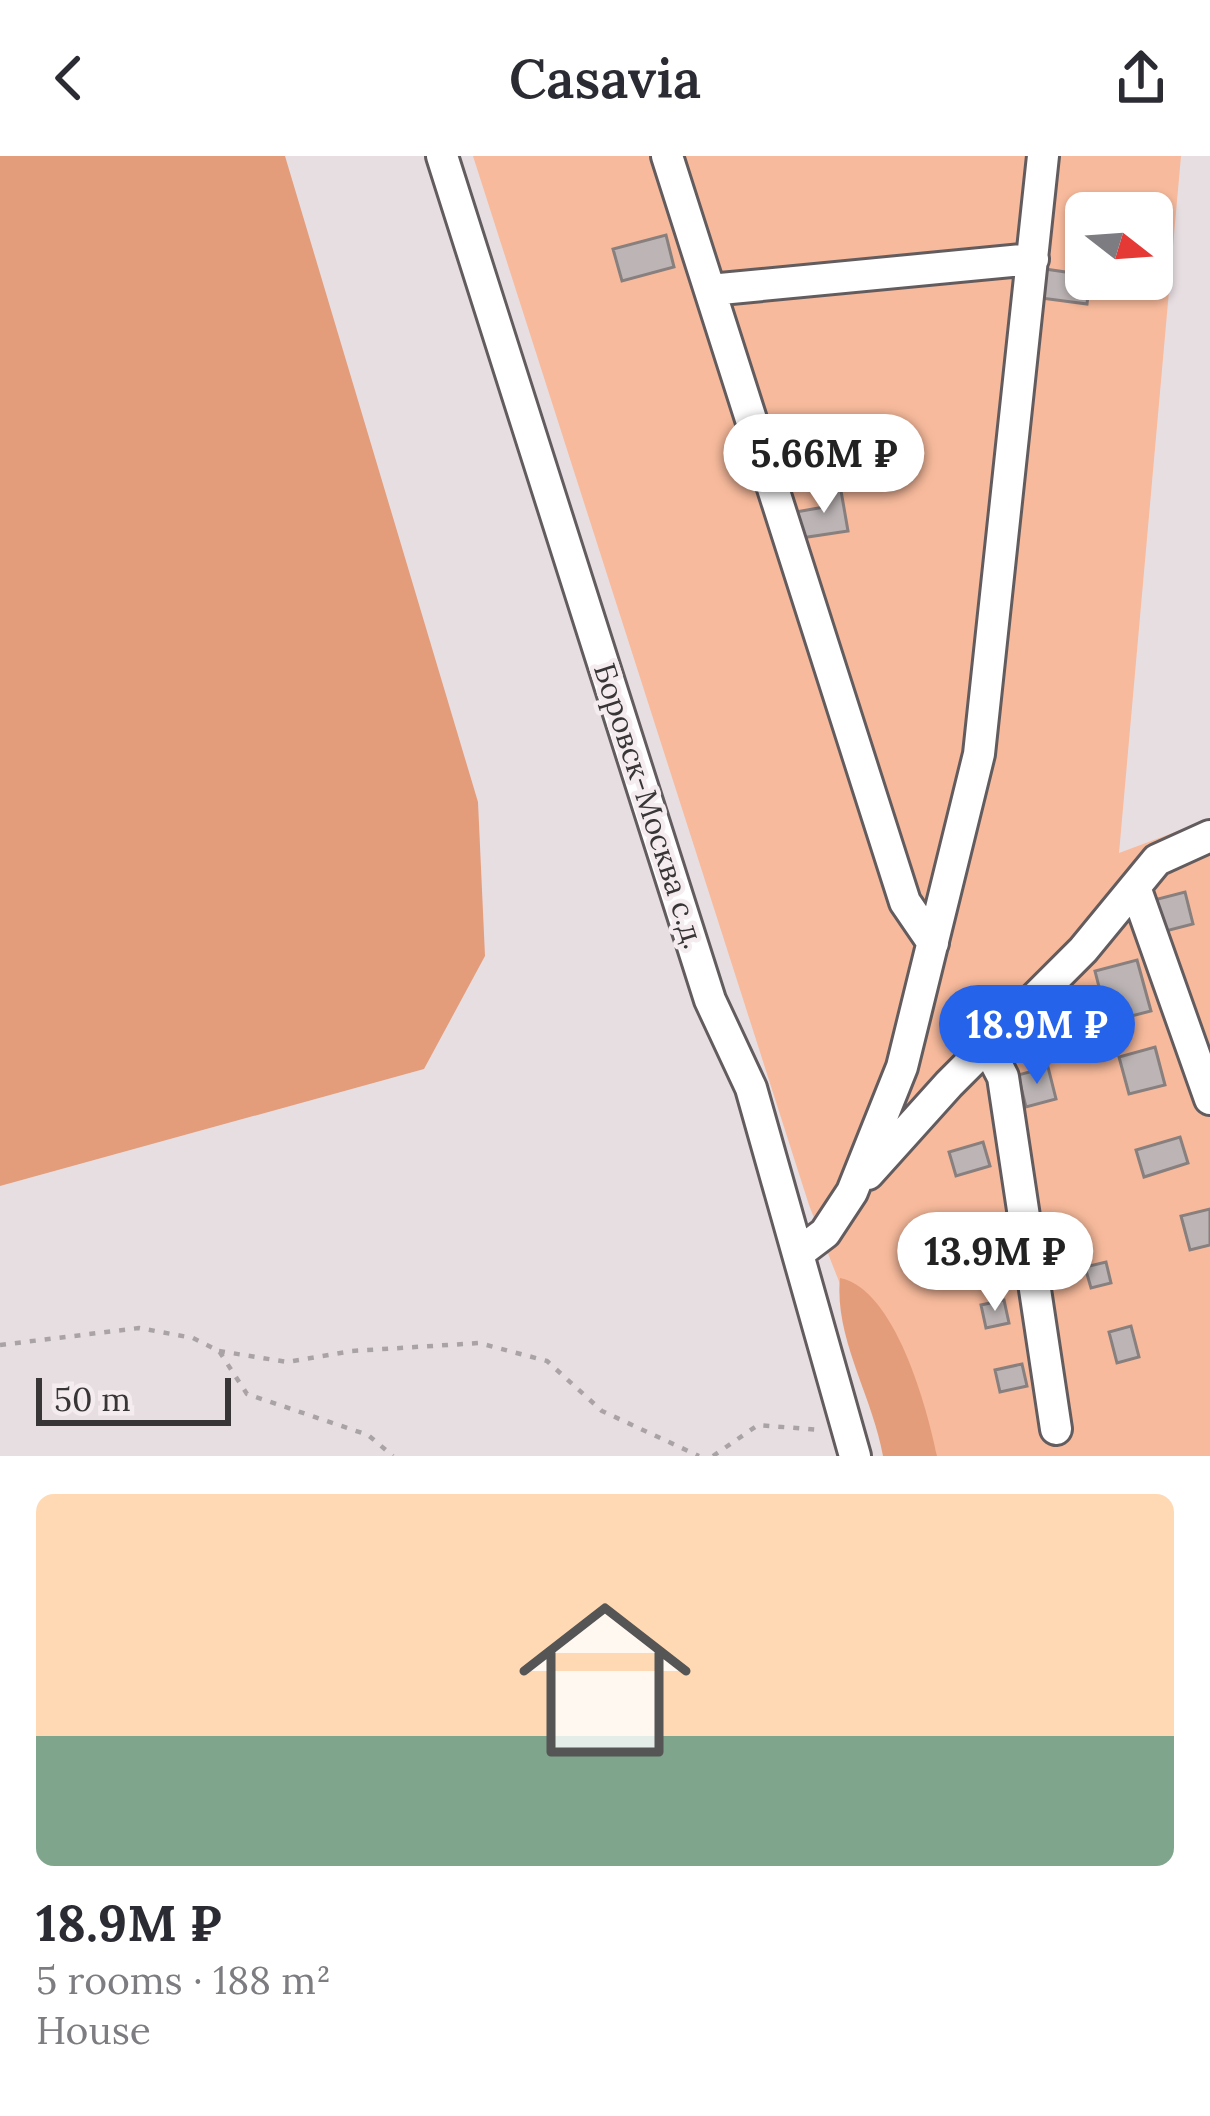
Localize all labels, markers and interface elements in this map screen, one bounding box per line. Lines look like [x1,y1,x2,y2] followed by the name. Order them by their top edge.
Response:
[509,44,701,113] text: Casavia
[36,45,102,111] icon: back
[1108,45,1174,111] icon: share
[1065,192,1173,300] north arrow
[1065,192,1173,300] map controls
[713,414,935,516] pin: 5.66M ₽
[750,428,898,478] text: 5.66M ₽
[586,658,714,953] street label: Боровск-Москва с.д.
[926,985,1148,1087] pin: 18.9M ₽
[966,999,1108,1049] text: 18.9M ₽
[884,1212,1106,1314] pin: 13.9M ₽
[924,1226,1066,1276] text: 13.9M ₽
[36,1372,231,1425] scale bar
[54,1378,131,1420] text: 50 m
[497,1572,713,1788] icon: home
[36,1890,222,1955] text: 18.9M ₽
[36,1955,331,2005] text: 5 rooms · 188 m²
[36,2005,151,2055] text: House

